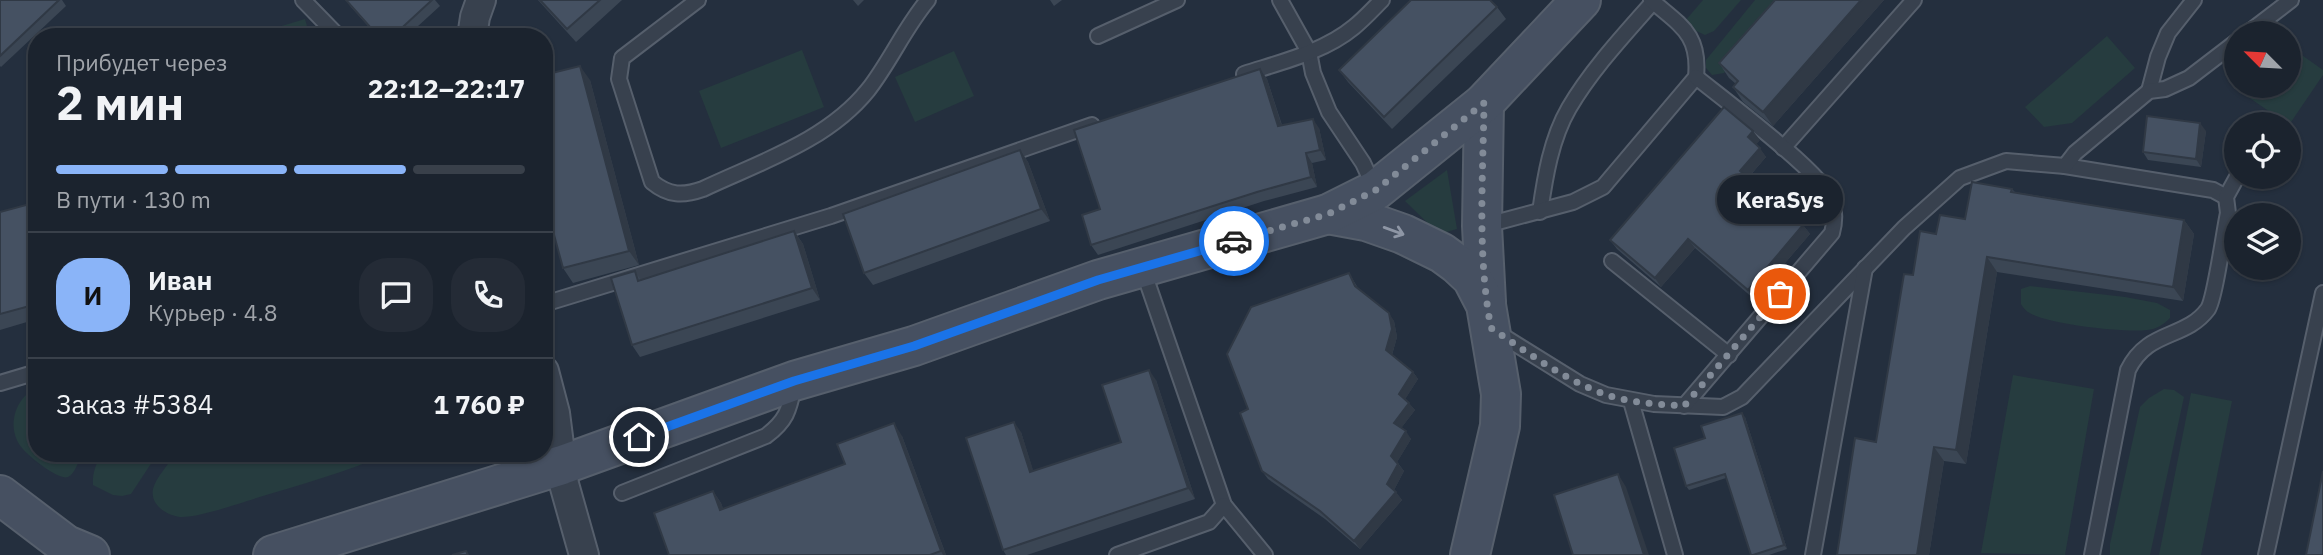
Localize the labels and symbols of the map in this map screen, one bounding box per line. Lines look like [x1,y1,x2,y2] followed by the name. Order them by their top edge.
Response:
[2224,21,2301,98] north arrow
[1717,175,1843,224] callout: KeraSys
[1199,206,1269,276] courier
[1382,226,1404,238] one-way arrow
[1750,264,1810,324] pin
[609,407,669,467] pin

